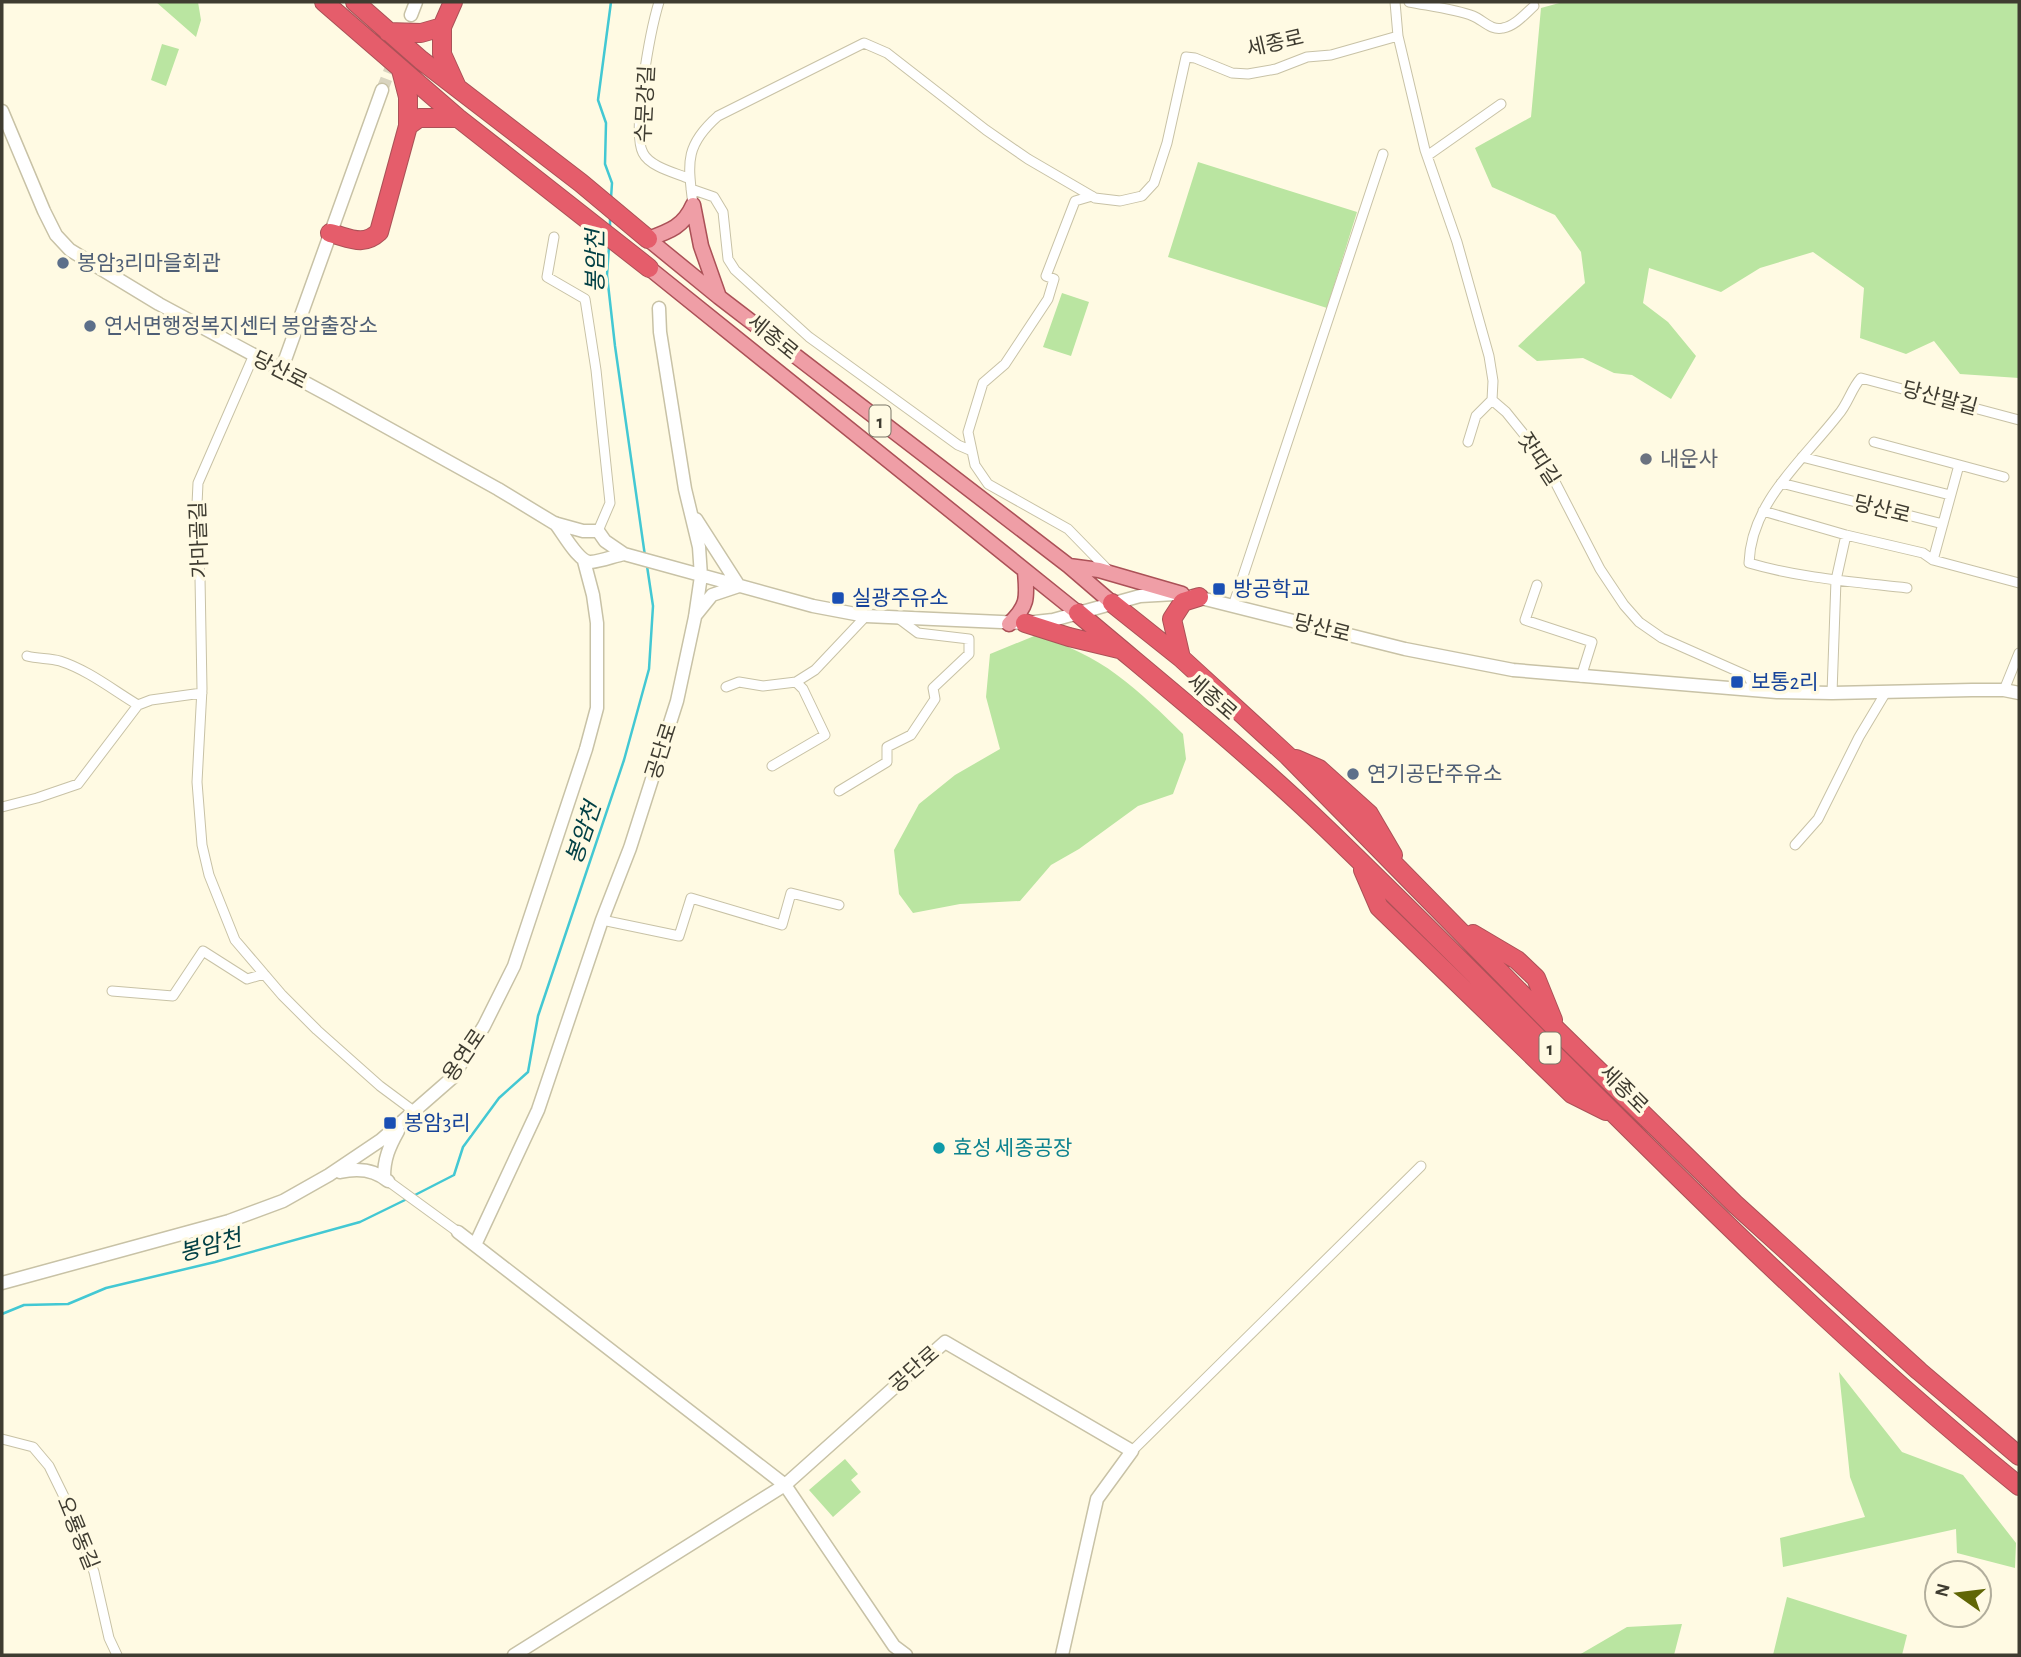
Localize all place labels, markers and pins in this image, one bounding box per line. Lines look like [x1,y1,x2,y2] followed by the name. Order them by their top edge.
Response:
[77,252,221,274] place label: 봉암3리마을회관
[55,255,71,271] marker: 봉암3리마을회관
[104,315,378,337] place label: 연서면행정복지센터 봉암출장소
[82,318,98,334] marker: 연서면행정복지센터 봉암출장소
[1660,448,1718,470] place label: 내운사
[1638,451,1654,467] marker: 내운사
[1233,578,1310,600] place label: 방공학교
[1211,581,1227,597] marker: 방공학교
[852,587,949,609] place label: 실광주유소
[830,590,846,606] marker: 실광주유소
[1751,671,1819,693] place label: 보통2리
[1729,674,1745,690] marker: 보통2리
[1367,763,1502,785] place label: 연기공단주유소
[1345,766,1361,782] marker: 연기공단주유소
[404,1112,471,1134] place label: 봉암3리
[382,1115,398,1131] marker: 봉암3리
[953,1137,1072,1159] place label: 효성 세종공장
[931,1140,947,1156] marker: 효성 세종공장

